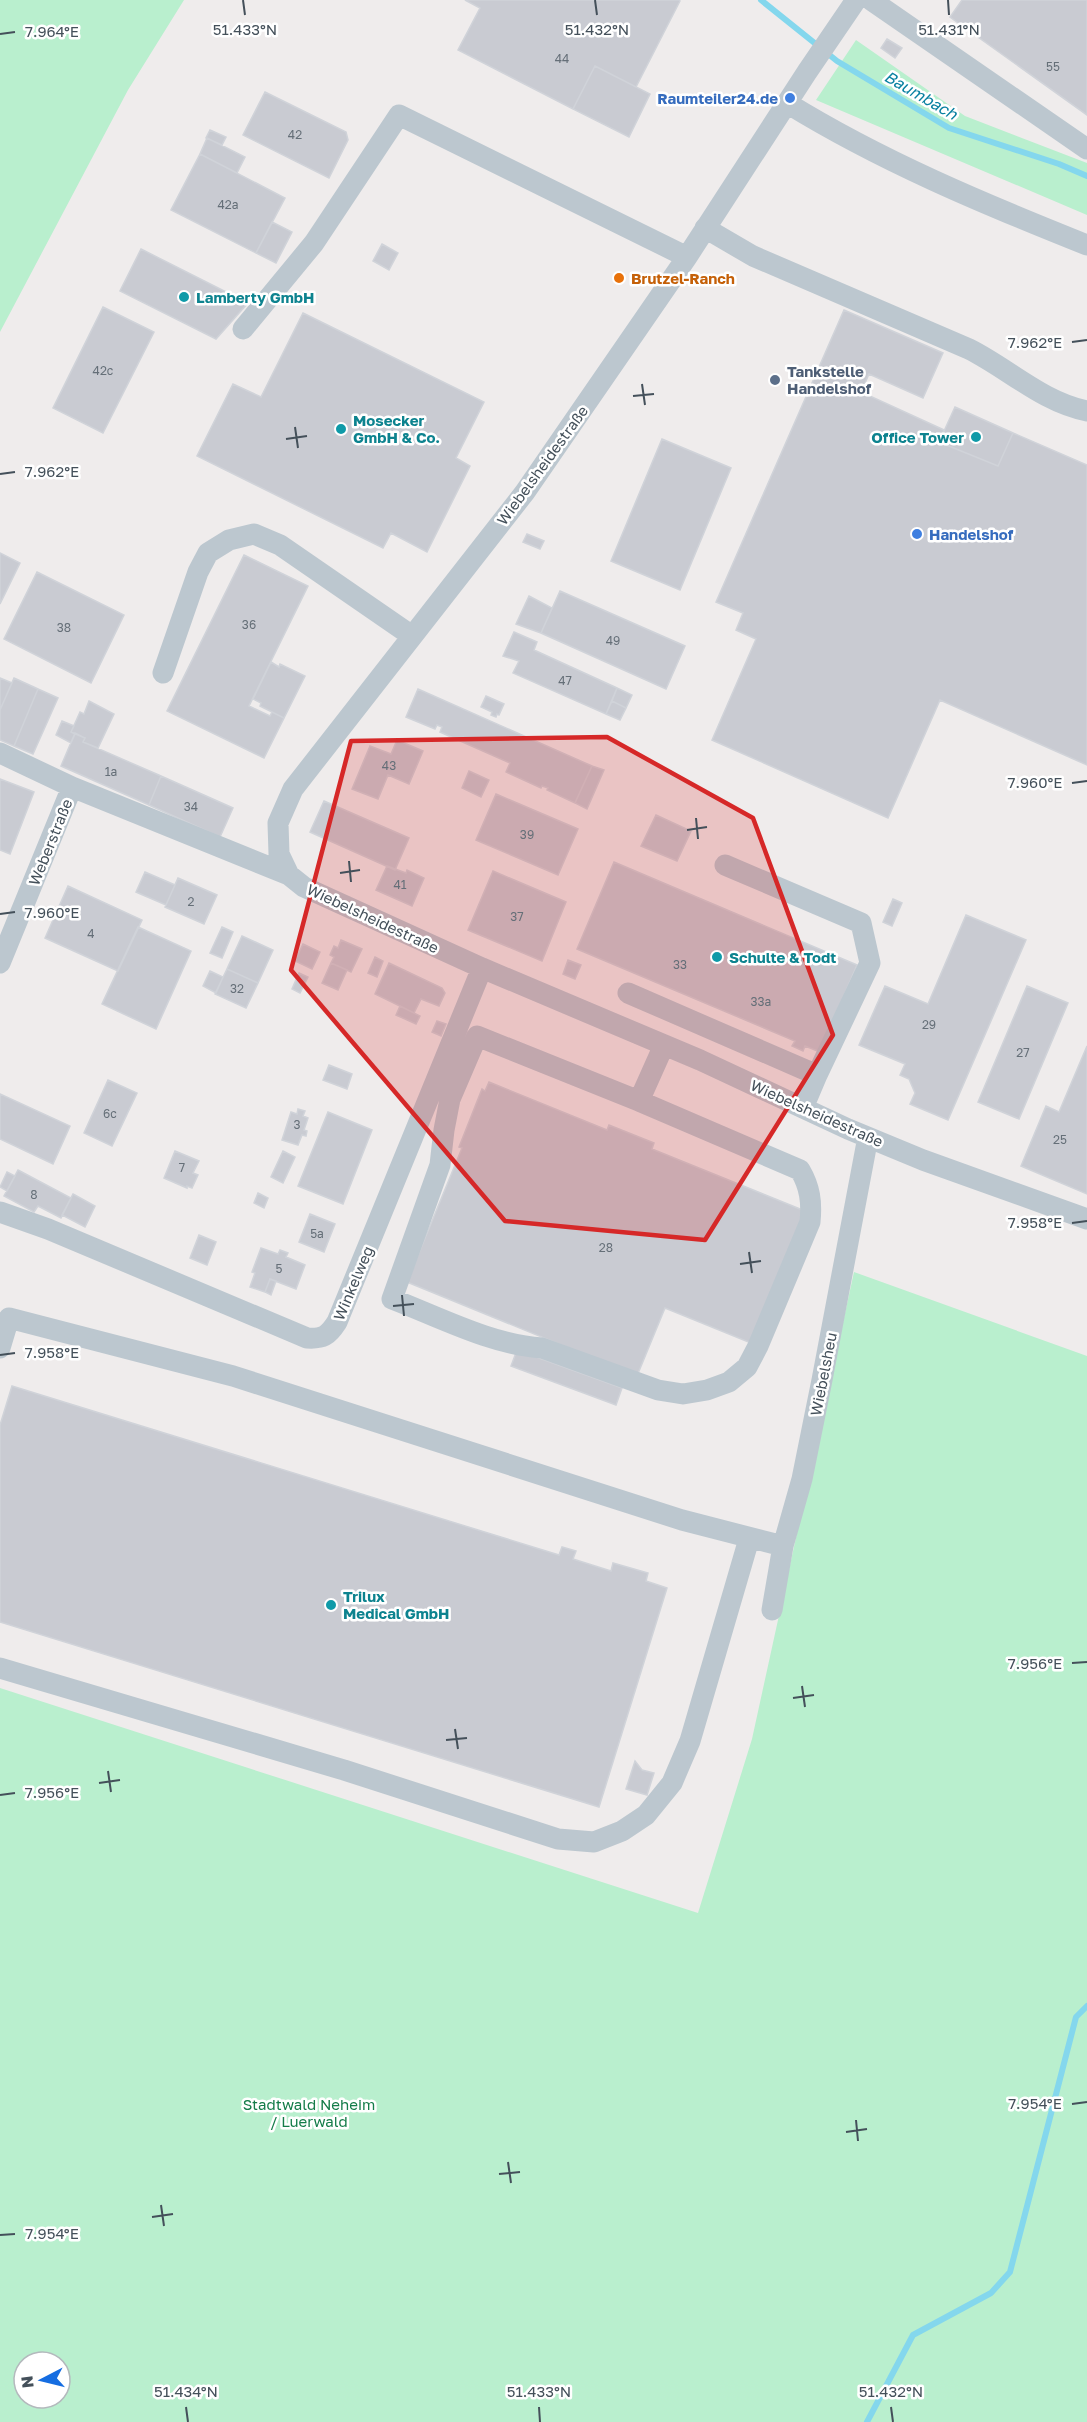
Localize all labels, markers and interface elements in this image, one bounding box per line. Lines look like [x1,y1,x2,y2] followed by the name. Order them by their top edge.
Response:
[213,20,277,38] text: 51.433°N
[565,20,629,38] text: 51.432°N
[918,20,980,38] text: 51.431°N
[25,22,79,40] text: 7.964°E
[555,51,569,66] house number: 44
[1046,59,1060,74] house number: 55
[881,66,962,124] water label: Baumbach
[657,89,778,107] place label: Raumteiler24.de
[783,91,797,105] marker: Raumteiler24.de
[288,127,302,142] house number: 42
[217,197,239,212] house number: 42a
[631,269,735,287] place label: Brutzel-Ranch
[612,271,626,285] marker: Brutzel-Ranch
[196,288,314,306] place label: Lamberty GmbH
[177,290,191,304] marker: Lamberty GmbH
[1008,333,1062,351] text: 7.962°E
[787,362,872,397] place label: Tankstelle Handelshof
[93,363,114,378] house number: 42c
[768,373,782,387] marker: Tankstelle Handelshof
[493,402,592,528] street label: Wiebelsheidestraße
[353,411,440,446] place label: Mosecker GmbH & Co.
[334,422,348,436] marker: Mosecker GmbH & Co.
[871,428,964,446] place label: Office Tower
[969,430,983,444] marker: Office Tower
[25,462,79,480] text: 7.962°E
[929,525,1014,543] place label: Handelshof
[910,527,924,541] marker: Handelshof
[242,617,256,632] house number: 36
[57,620,71,635] house number: 38
[606,633,620,648] house number: 49
[558,673,572,688] house number: 47
[382,758,396,773] house number: 43
[105,764,117,779] house number: 1a
[1008,773,1062,791] text: 7.960°E
[24,796,76,888] street label: Weberstraße
[184,799,198,814] house number: 34
[520,827,534,842] house number: 39
[393,877,407,892] house number: 41
[304,880,442,957] street label: Wiebelsheidestraße
[188,894,195,909] house number: 2
[25,903,79,921] text: 7.960°E
[510,909,524,924] house number: 37
[87,926,95,941] house number: 4
[729,948,836,966] place label: Schulte & Todt
[710,950,724,964] marker: Schulte & Todt
[673,957,687,972] house number: 33
[230,981,244,996] house number: 32
[751,994,771,1009] house number: 33a
[922,1017,936,1032] house number: 29
[1016,1045,1030,1060] house number: 27
[748,1076,886,1150] street label: Wiebelsheidestraße
[103,1106,117,1121] house number: 6c
[293,1117,301,1132] house number: 3
[1053,1132,1067,1147] house number: 25
[179,1160,185,1175] house number: 7
[30,1187,38,1202] house number: 8
[1008,1213,1062,1231] text: 7.958°E
[310,1226,324,1241] house number: 5a
[599,1240,613,1255] house number: 28
[329,1243,377,1323] street label: Winkelweg
[276,1261,283,1276] house number: 5
[806,1331,840,1417] street label: Wiebelsheu
[25,1343,79,1361] text: 7.958°E
[343,1587,449,1622] place label: Trilux Medical GmbH
[324,1598,338,1612] marker: Trilux Medical GmbH
[1008,1654,1062,1672] text: 7.956°E
[25,1783,79,1801] text: 7.956°E
[1008,2094,1062,2112] text: 7.954°E
[243,2095,375,2130] park label: Stadtwald Neheim / Luerwald
[25,2224,79,2242] text: 7.954°E
[12,2350,72,2410] north arrow
[16,2375,38,2389] text: N
[154,2382,218,2400] text: 51.434°N
[507,2382,571,2400] text: 51.433°N
[859,2382,923,2400] text: 51.432°N

